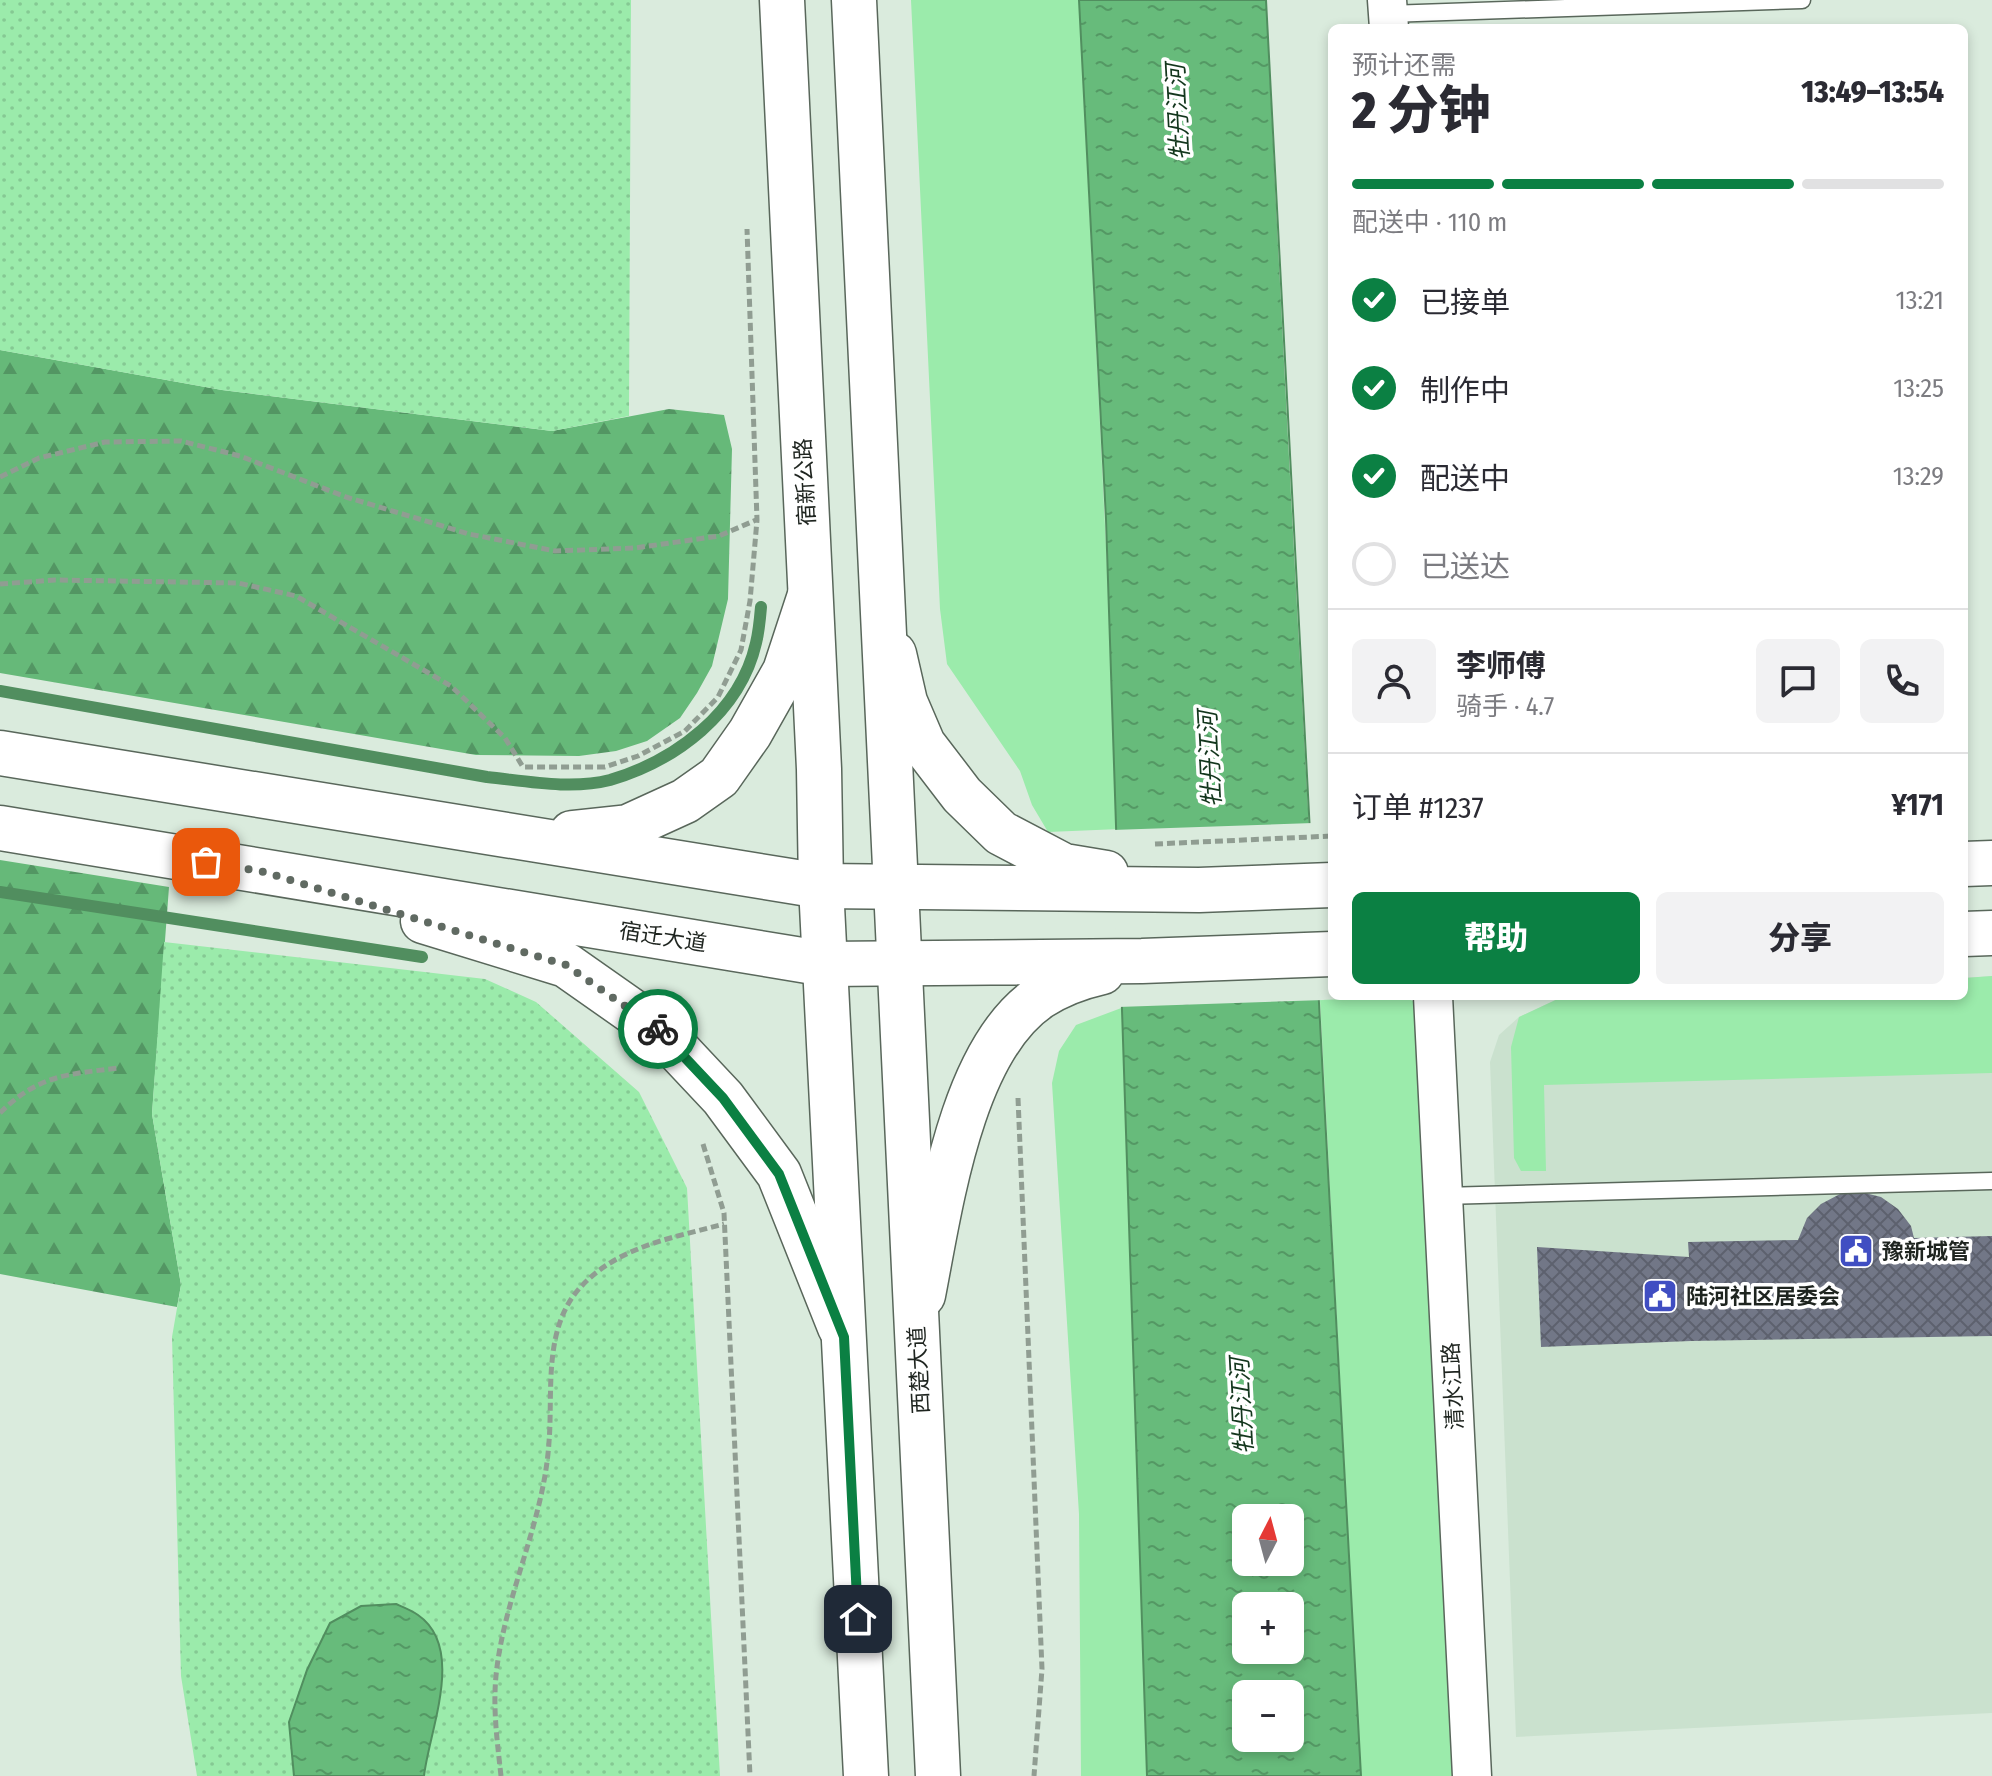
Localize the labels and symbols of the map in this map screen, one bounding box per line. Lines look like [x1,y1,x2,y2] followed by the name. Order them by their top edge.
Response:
[1161,59,1194,161] water label: 牡丹江河
[789,437,821,527] street label: 宿新公路
[1193,706,1226,808] water label: 牡丹江河
[172,828,240,896] pin
[617,917,709,957] street label: 宿迁大道
[618,989,698,1069] courier
[1837,1232,1875,1270] public building icon: 豫新城管
[1882,1238,1970,1265] place label: 豫新城管
[1641,1277,1679,1315] public building icon: 陆河社区居委会
[1686,1283,1840,1310] place label: 陆河社区居委会
[903,1325,935,1415] street label: 西楚大道
[1437,1341,1469,1431] street label: 清水江路
[1225,1353,1258,1455] water label: 牡丹江河
[1232,1504,1304,1576] north arrow
[824,1585,892,1653] pin

